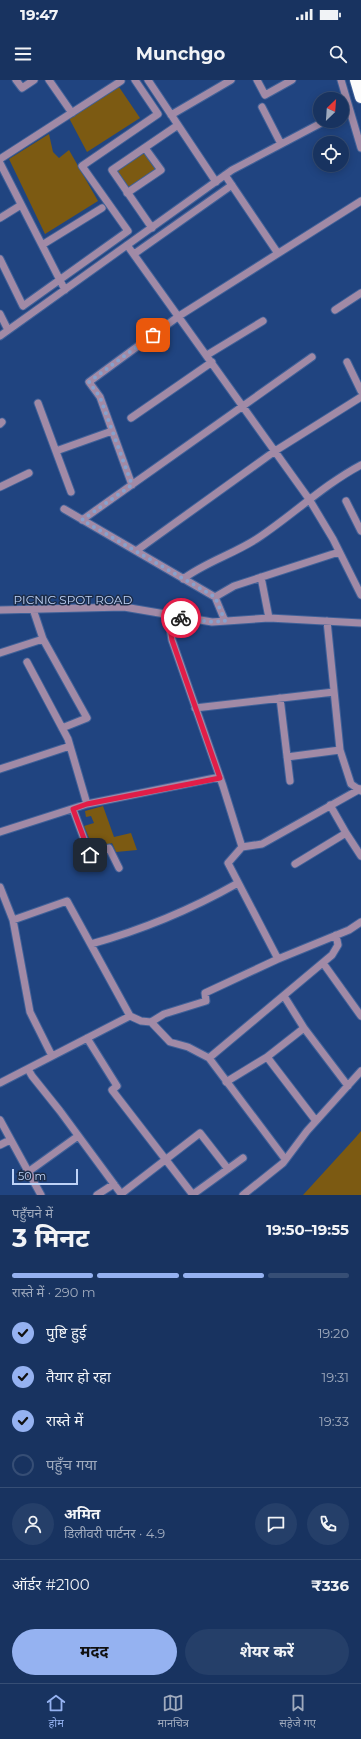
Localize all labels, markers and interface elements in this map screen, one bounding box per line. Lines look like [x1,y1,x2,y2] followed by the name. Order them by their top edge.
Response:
[20,5,58,24] text: 19:47
[12,43,34,65] icon: menu
[136,43,225,65] text: Munchgo
[327,43,349,65] icon: search
[313,92,349,128] north arrow
[313,92,349,172] map controls
[313,136,349,172] button: locate
[136,318,170,352] pin
[142,324,164,346] icon: bag
[14,592,132,607] street label: PICNIC SPOT ROAD
[161,598,201,638] courier
[170,607,192,629] icon: bike
[73,838,107,872] pin
[79,844,101,866] icon: home
[12,1167,78,1186] scale bar
[18,1169,46,1183] text: 50 m
[12,1205,53,1221] text: पहुँचने में
[266,1220,349,1239] text: 19:50–19:55
[12,1222,89,1254] text: 3 मिनट
[12,1284,96,1300] text: रास्ते में · 290 m
[12,1322,34,1344] icon: check
[46,1323,86,1342] text: पुष्टि हुई
[318,1325,349,1341] text: 19:20
[12,1366,34,1388] icon: check
[46,1367,111,1386] text: तैयार हो रहा
[322,1369,349,1385] text: 19:31
[12,1410,34,1432] icon: check
[46,1411,83,1430] text: रास्ते में
[319,1413,349,1429] text: 19:33
[46,1455,97,1474] text: पहुँच गया
[12,1503,54,1545] button: person
[255,1503,297,1545] button: chat
[307,1503,349,1545] button: phone
[64,1504,100,1523] text: अमित
[64,1525,165,1541] text: डिलीवरी पार्टनर · 4.9
[12,1575,90,1594] text: ऑर्डर #2100
[311,1576,349,1595] text: ₹336
[12,1629,177,1675] button: मदद
[185,1629,349,1675] button: शेयर करें
[45,1692,67,1731] tab: होम
[157,1692,189,1731] tab: मानचित्र
[279,1692,316,1731] tab: सहेजे गए

